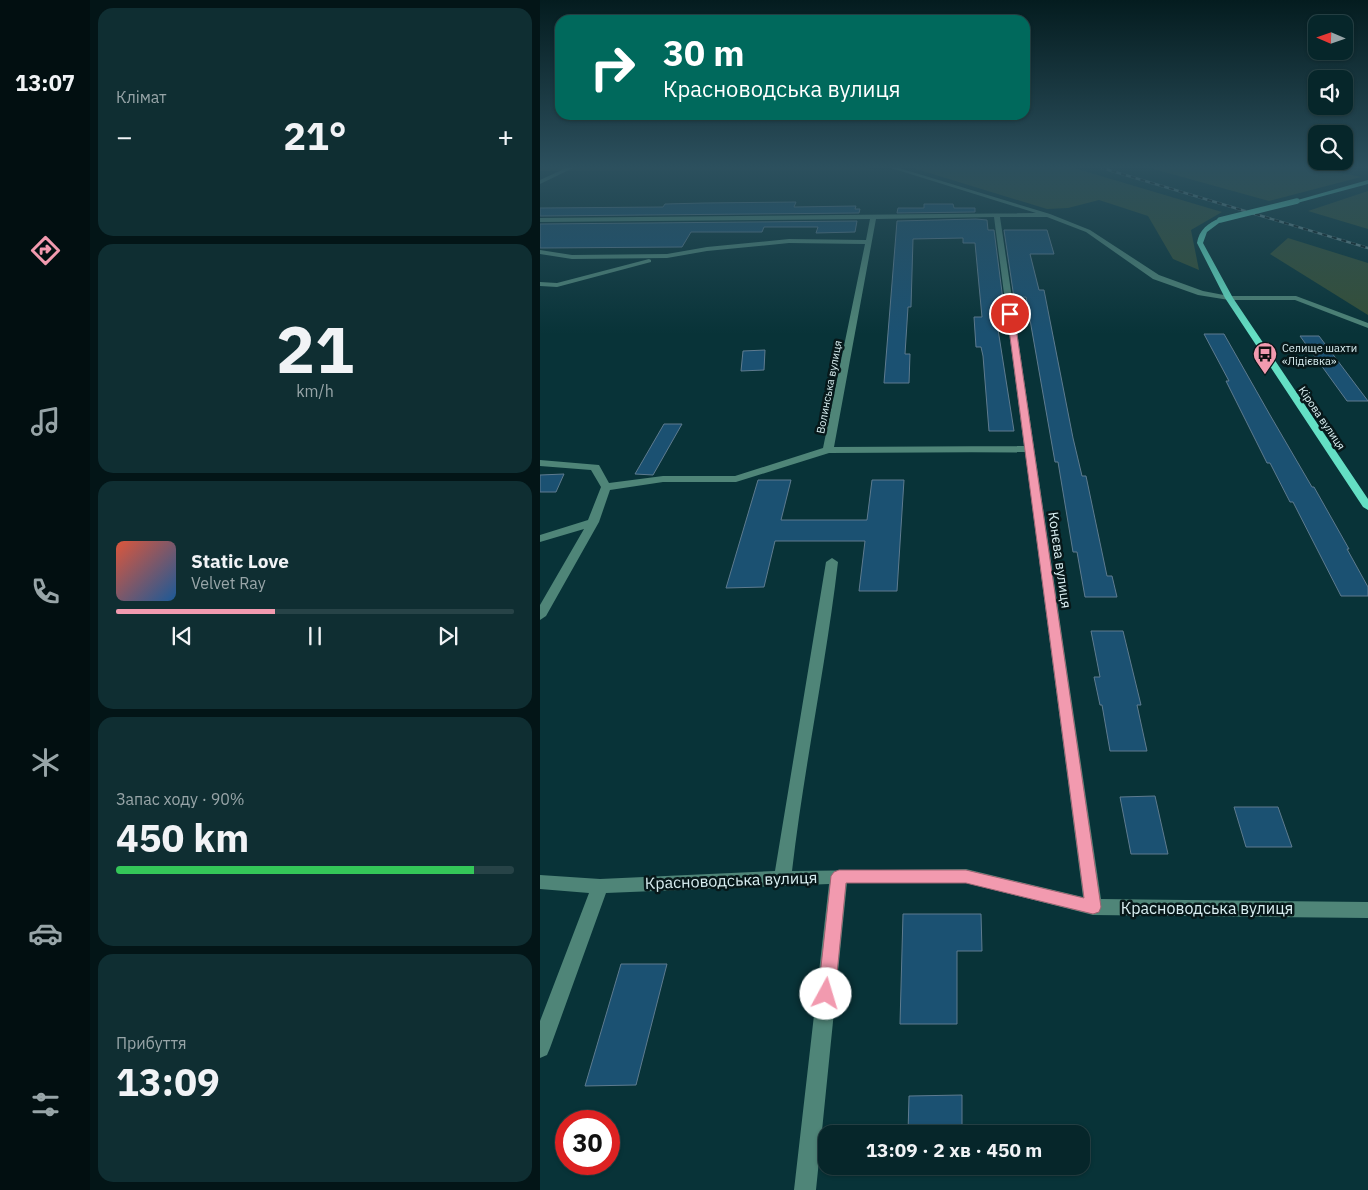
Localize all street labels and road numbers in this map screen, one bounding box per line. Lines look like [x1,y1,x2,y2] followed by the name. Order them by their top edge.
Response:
[813,339,845,435] street label: Волинська вулиця
[1296,384,1348,452] street label: Кірова вулиця
[1044,511,1076,609] street label: Конєва вулиця
[644,867,818,893] street label: Красноводська вулиця
[1121,898,1293,918] street label: Красноводська вулиця

